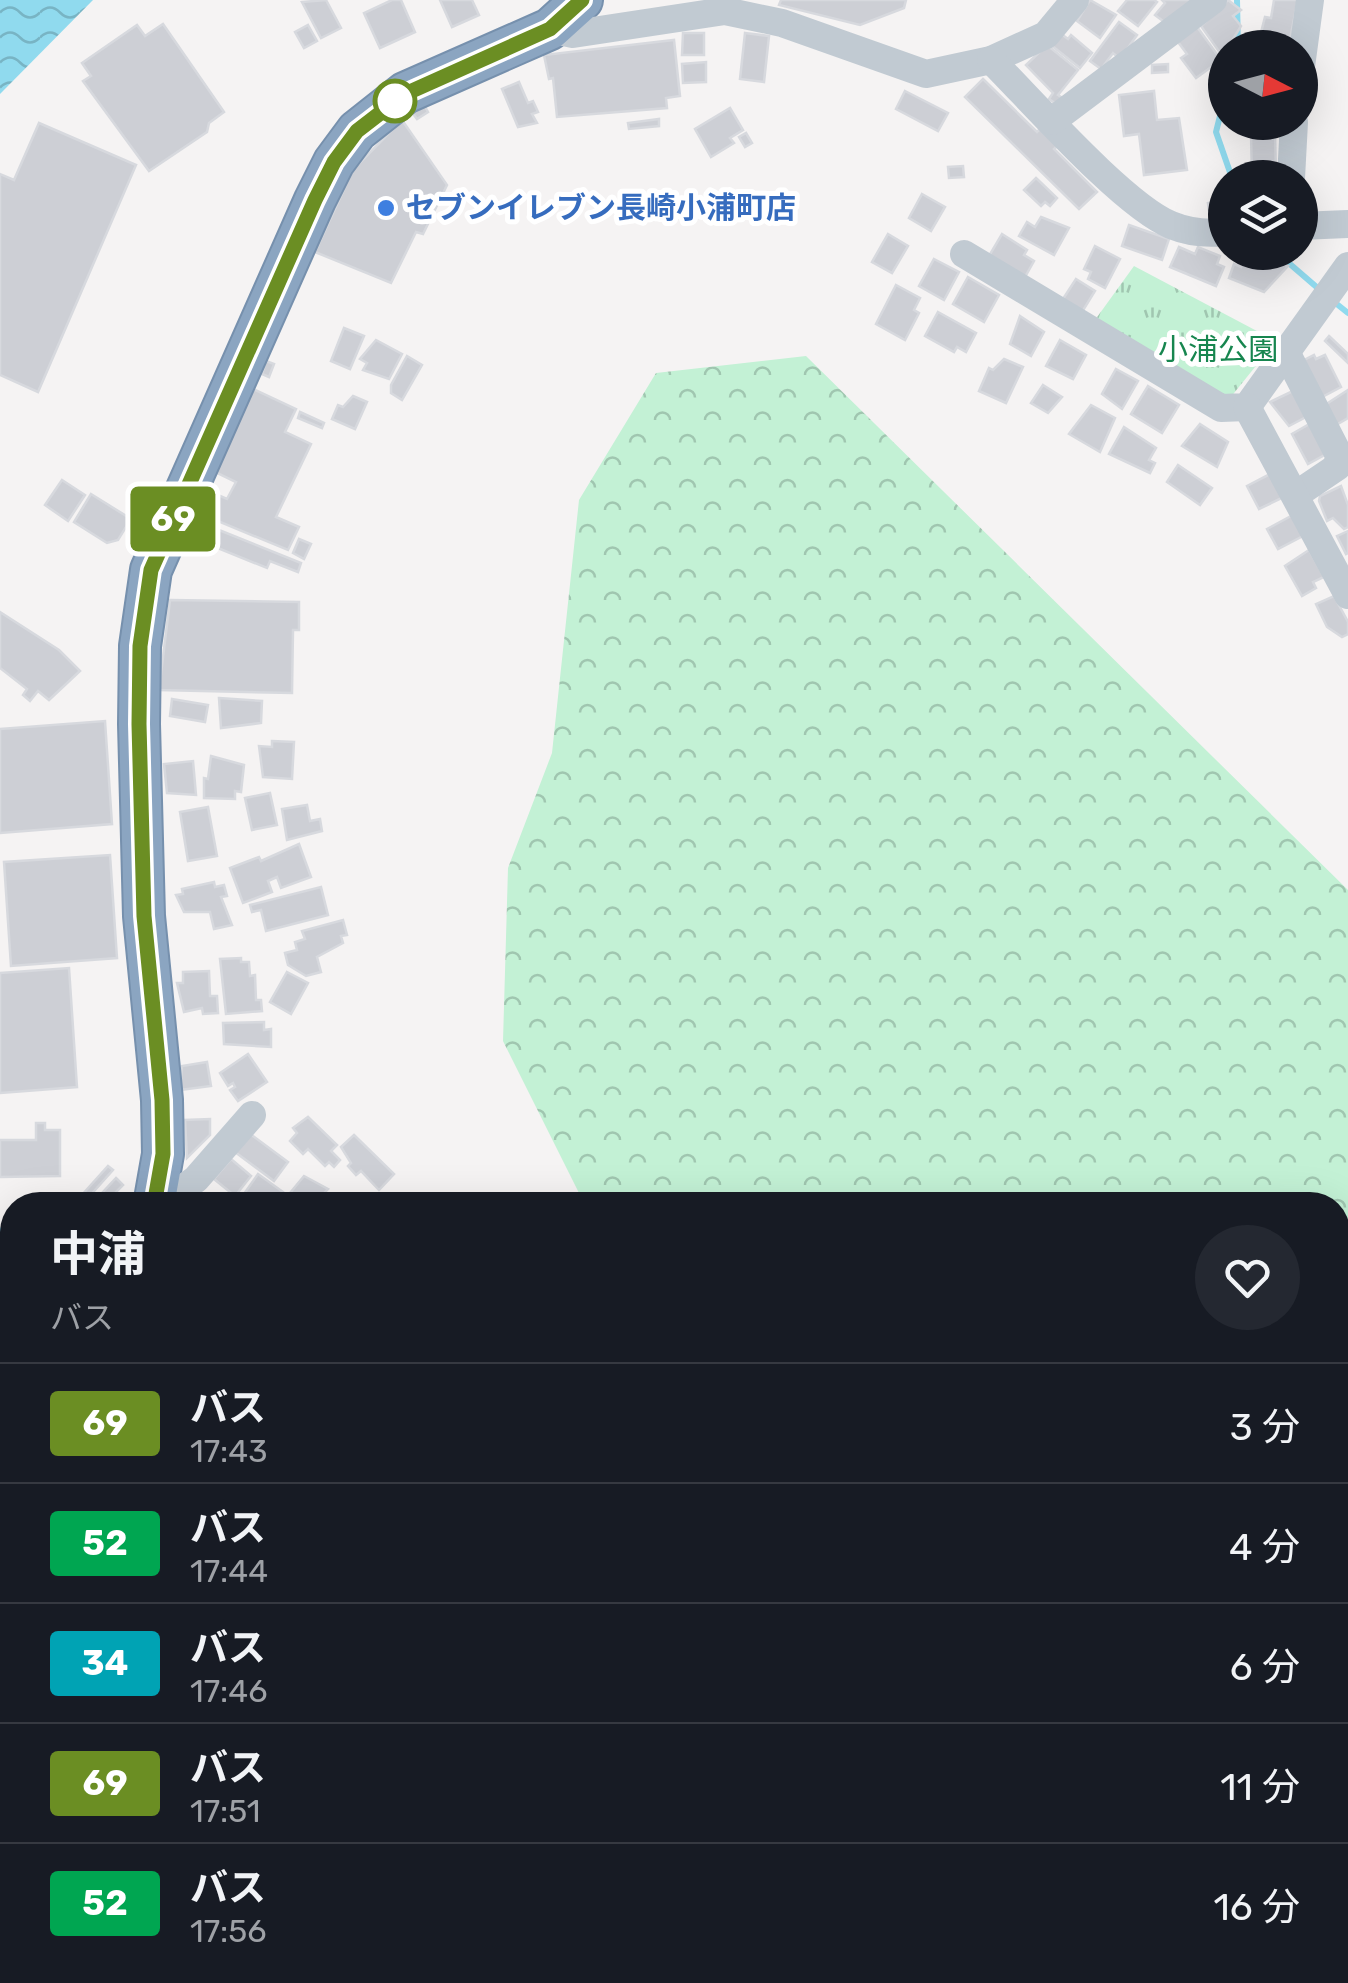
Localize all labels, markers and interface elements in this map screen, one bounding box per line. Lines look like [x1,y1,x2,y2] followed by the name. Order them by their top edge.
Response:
[1208,30,1318,140] north arrow
[1208,30,1318,270] map controls
[374,80,416,122] unlabelled marker
[1208,160,1318,270] button: layers
[406,190,796,226] place label: セブンイレブン長崎小浦町店
[375,197,397,219] marker: セブンイレブン長崎小浦町店
[1158,332,1278,368] park label: 小浦公園
[128,486,218,552] line badge: 69
[150,498,196,540] text: 69
[1195,1225,1300,1330] button: heart
[50,1226,146,1283] text: 中浦
[50,1299,114,1337] text: バス
[190,1385,266,1431] text: バス
[82,1402,128,1444] text: 69
[1230,1404,1300,1450] text: 3 分
[190,1432,267,1470] text: 17:43
[190,1505,266,1551] text: バス
[82,1522,128,1564] text: 52
[1229,1524,1300,1570] text: 4 分
[190,1552,268,1590] text: 17:44
[190,1625,266,1671] text: バス
[82,1642,128,1684] text: 34
[1230,1644,1300,1690] text: 6 分
[190,1672,267,1710] text: 17:46
[190,1745,266,1791] text: バス
[82,1762,128,1804] text: 69
[1220,1764,1300,1810] text: 11 分
[190,1792,261,1830] text: 17:51
[190,1865,266,1911] text: バス
[82,1882,128,1924] text: 52
[1214,1884,1300,1930] text: 16 分
[190,1912,267,1950] text: 17:56

